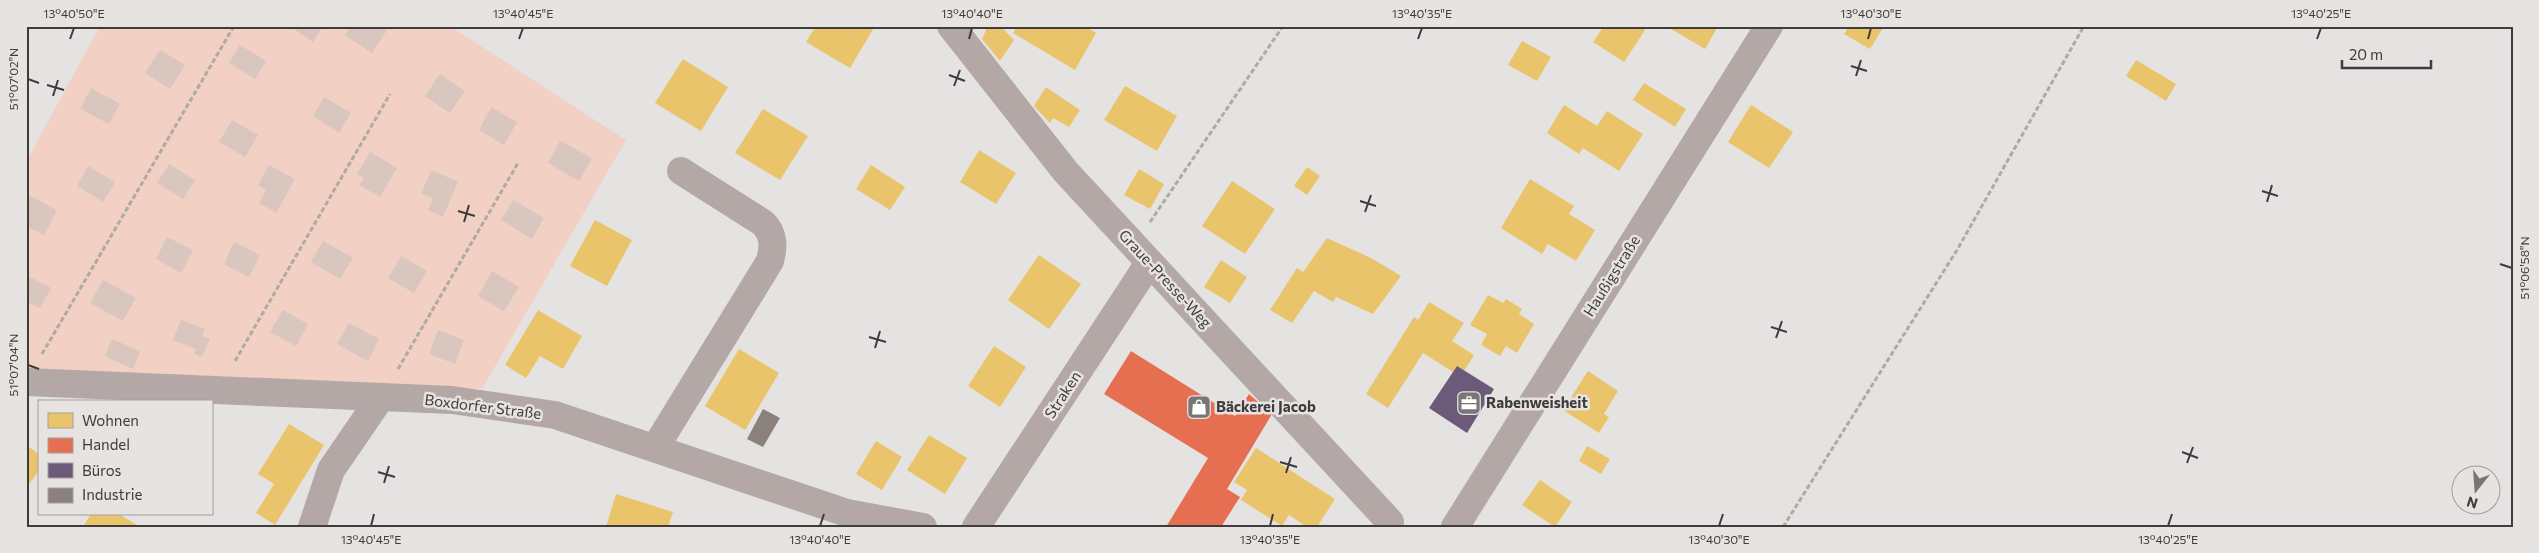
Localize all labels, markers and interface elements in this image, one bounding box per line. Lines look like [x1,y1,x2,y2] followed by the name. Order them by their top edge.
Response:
[43,6,105,20] text: 13°40'50"E
[493,6,553,20] text: 13°40'45"E
[941,6,1003,20] text: 13°40'40"E
[1392,6,1452,20] text: 13°40'35"E
[1840,6,1902,20] text: 13°40'30"E
[2291,6,2351,20] text: 13°40'25"E
[2342,38,2430,70] scale bar
[2349,45,2383,63] text: 20 m
[6,48,20,110] text: 51°07'02"N
[1116,225,1216,331] street label: Graue-Presse-Weg
[1579,232,1643,319] street label: Haußigstraße
[2517,237,2531,300] text: 51°06'58"N
[6,334,20,396] text: 51°07'04"N
[1040,367,1084,421] street label: Straken
[424,390,543,422] street label: Boxdorfer Straße
[1456,390,1482,416] office icon: Rabenweisheit
[1486,393,1588,411] place label: Rabenweisheit
[1186,394,1212,420] shop icon: Bäckerei Jacob
[1216,397,1316,415] place label: Bäckerei Jacob
[38,400,212,516] legend
[82,411,139,429] text: Wohnen
[82,435,130,453] text: Handel
[82,461,122,479] text: Büros
[2452,466,2502,516] north arrow
[82,485,143,503] text: Industrie
[2465,493,2480,513] text: N
[341,532,401,546] text: 13°40'45"E
[789,532,851,546] text: 13°40'40"E
[1240,532,1300,546] text: 13°40'35"E
[1688,532,1750,546] text: 13°40'30"E
[2138,532,2198,546] text: 13°40'25"E

